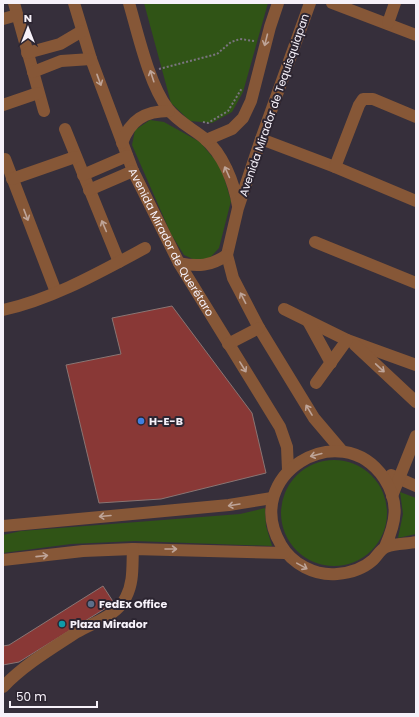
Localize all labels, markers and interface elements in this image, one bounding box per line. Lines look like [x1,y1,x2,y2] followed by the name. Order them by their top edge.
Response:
[8,8,48,48] north arrow
[24,10,32,26] text: N
[235,11,313,199] street label: Avenida Mirador de Tequisquiapan
[262,33,270,46] one-way arrow
[148,69,155,82] one-way arrow
[96,74,104,86] one-way arrow
[125,165,218,319] street label: Avenida Mirador de Querétaro
[223,166,230,178] one-way arrow
[22,209,30,221] one-way arrow
[100,220,108,232] one-way arrow
[239,292,246,304] one-way arrow
[239,362,247,373] one-way arrow
[375,363,385,373] one-way arrow
[305,405,313,416] one-way arrow
[149,413,183,429] place label: H-E-B
[136,416,146,426] marker: H-E-B
[310,451,323,459] one-way arrow
[228,501,241,509] one-way arrow
[98,512,111,519] one-way arrow
[164,545,177,553] one-way arrow
[35,552,48,559] one-way arrow
[296,562,308,570] one-way arrow
[99,596,167,612] place label: FedEx Office
[86,599,96,609] marker: FedEx Office
[70,616,148,632] place label: Plaza Mirador
[57,619,67,629] marker: Plaza Mirador
[10,683,97,709] scale bar
[16,688,47,705] text: 50 m

